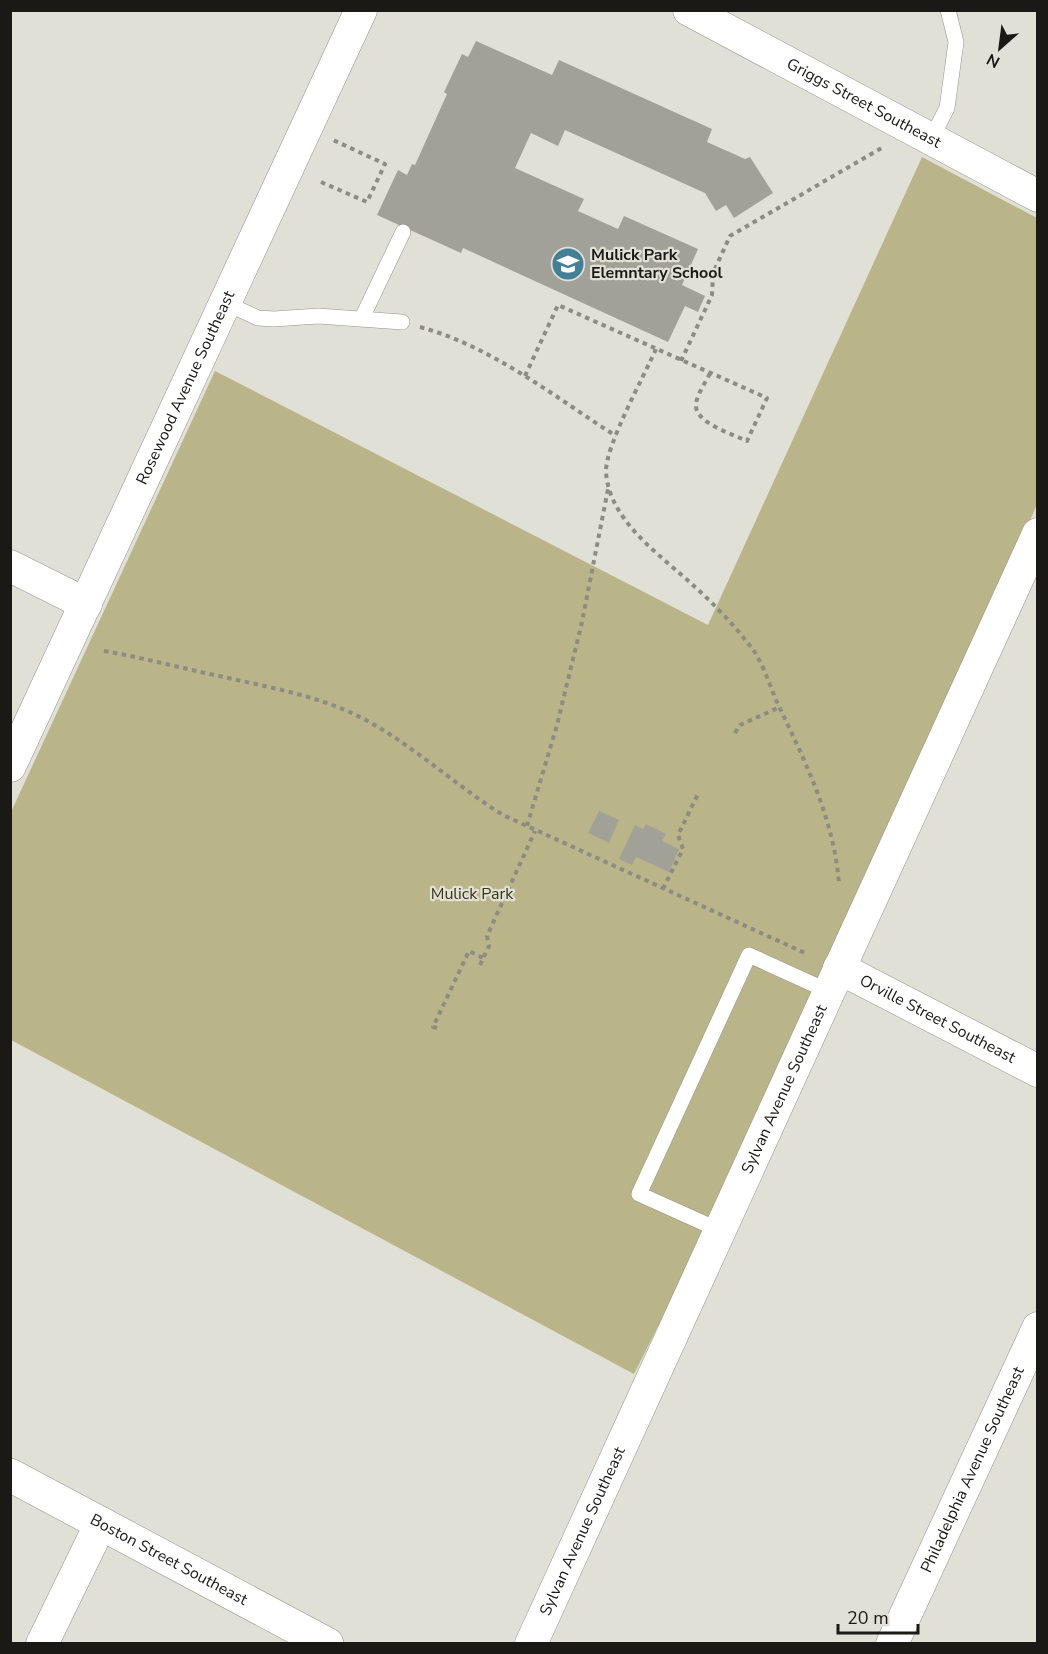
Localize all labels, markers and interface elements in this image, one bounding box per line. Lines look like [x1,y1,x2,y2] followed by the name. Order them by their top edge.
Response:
[970,18,1030,78] north arrow
[983,48,1004,73] text: N
[783,53,945,154] street label: Griggs Street Southeast
[591,244,723,284] place label: Mulick Park Elemntary School
[550,246,586,282] school or university icon: Mulick Park Elemntary School
[131,287,240,488] street label: Rosewood Avenue Southeast
[431,883,514,905] park label: Mulick Park
[856,969,1020,1069] street label: Orville Street Southeast
[736,1001,833,1177] street label: Sylvan Avenue Southeast
[915,1363,1030,1576] street label: Philadelphia Avenue Southeast
[534,1443,631,1619] street label: Sylvan Avenue Southeast
[86,1509,252,1611] street label: Boston Street Southeast
[838,1597,918,1635] scale bar
[847,1606,889,1630] text: 20 m

